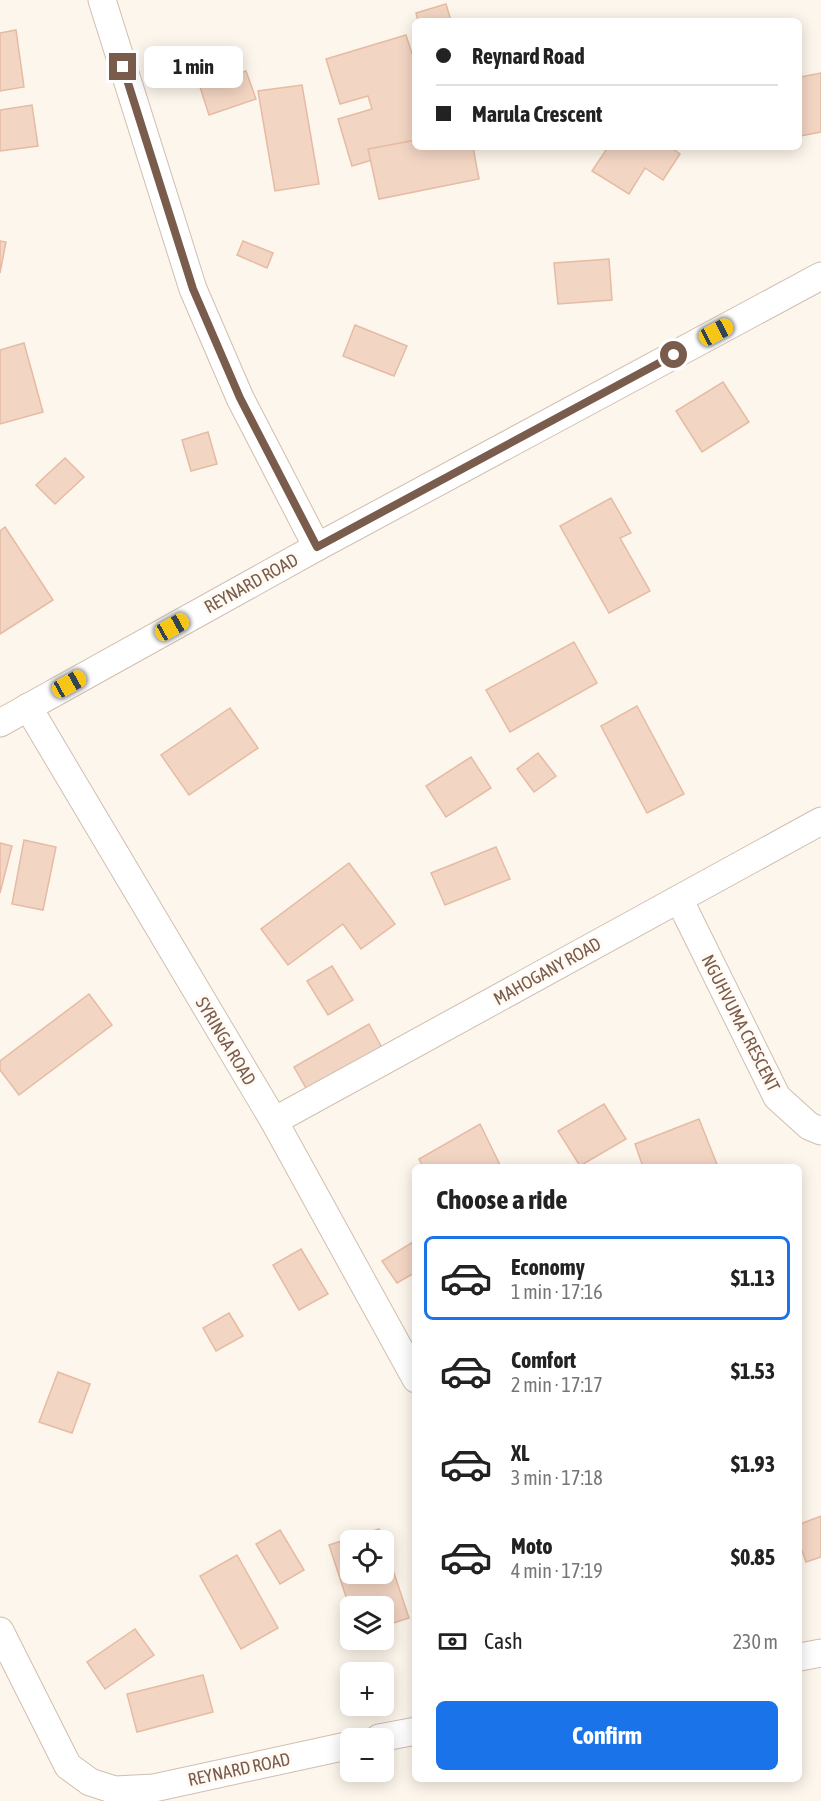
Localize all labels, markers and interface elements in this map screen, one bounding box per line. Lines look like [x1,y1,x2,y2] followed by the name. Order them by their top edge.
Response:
[472,43,585,69] text: Reynard Road
[144,46,243,88] callout: 1 min
[109,53,136,80] route end
[173,55,214,78] text: 1 min
[472,101,602,127] text: Marula Crescent
[696,316,736,348] car
[660,341,687,368] route start
[200,549,302,617] street label: REYNARD ROAD
[152,610,192,644] car
[49,667,89,701] car
[490,933,604,1009] street label: MAHOGANY ROAD
[697,951,785,1095] street label: NGUHVUMA CRESCENT
[192,993,260,1089] street label: SYRINGA ROAD
[436,1184,568,1215] text: Choose a ride
[439,1251,493,1305] icon: car
[511,1254,585,1280] text: Economy
[731,1265,775,1291] text: $1.13
[511,1280,603,1303] text: 1 min · 17:16
[439,1344,493,1398] icon: car
[511,1347,576,1373] text: Comfort
[731,1358,775,1384] text: $1.53
[511,1373,603,1396] text: 2 min · 17:17
[439,1437,493,1491] icon: car
[511,1440,529,1466] text: XL
[731,1451,775,1477] text: $1.93
[511,1466,603,1489] text: 3 min · 17:18
[340,1530,394,1782] map controls
[340,1530,394,1584] button: locate
[439,1530,493,1584] icon: car
[511,1533,553,1559] text: Moto
[731,1544,775,1570] text: $0.85
[511,1559,603,1582] text: 4 min · 17:19
[340,1596,394,1650] button: layers
[436,1625,469,1658] icon: cash
[484,1628,523,1654] text: Cash
[733,1630,778,1653] text: 230 m
[340,1662,394,1716] button: +
[436,1701,778,1770] button: Confirm
[340,1728,394,1782] button: −
[186,1748,292,1790] street label: REYNARD ROAD

